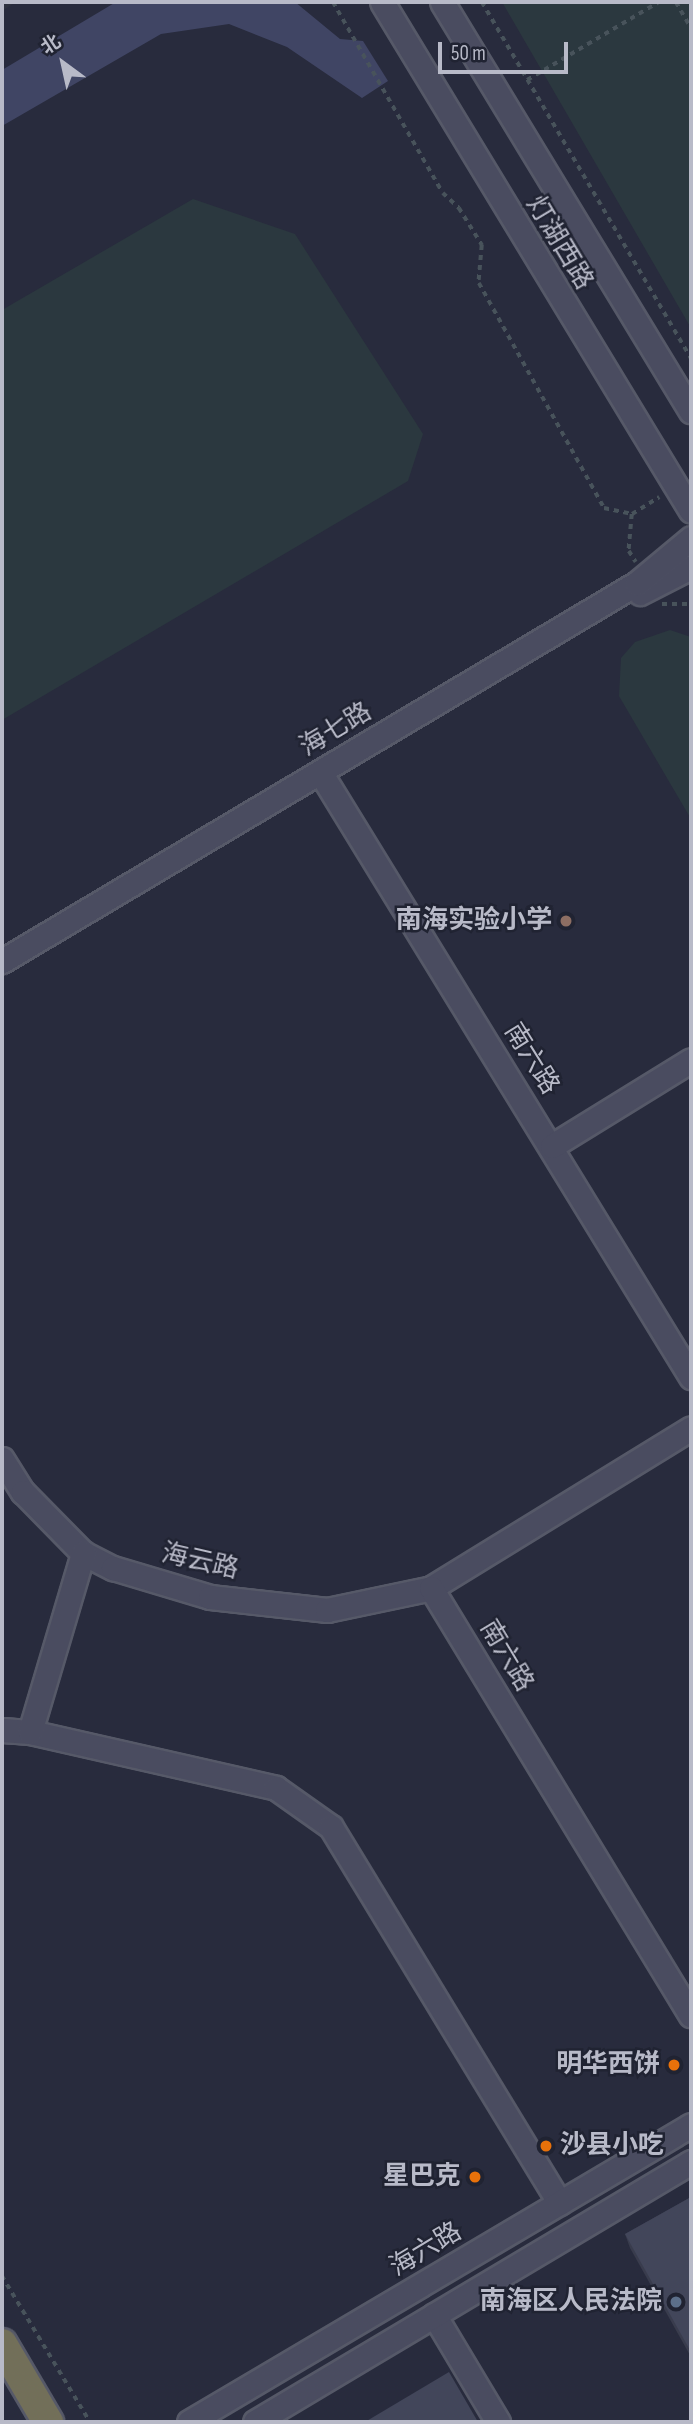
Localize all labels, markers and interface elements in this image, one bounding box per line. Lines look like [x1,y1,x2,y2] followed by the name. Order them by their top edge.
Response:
[28,28,98,98] north arrow
[441,28,570,72] scale bar
[37,30,66,60] text: 北
[451,41,486,66] text: 50 m
[519,190,599,296] street label: 灯湖西路
[295,697,377,763] street label: 海七路
[396,905,552,937] place label: 南海实验小学
[558,913,574,929] marker: 南海实验小学
[497,1018,565,1100] street label: 南六路
[158,1538,242,1586] street label: 海云路
[473,1615,539,1697] street label: 南六路
[556,2049,660,2081] place label: 明华西饼
[666,2057,682,2073] marker: 明华西饼
[560,2130,664,2162] place label: 沙县小吃
[538,2138,554,2154] marker: 沙县小吃
[383,2161,461,2193] place label: 星巴克
[467,2169,483,2185] marker: 星巴克
[385,2217,467,2283] street label: 海六路
[480,2286,662,2318] place label: 南海区人民法院
[668,2294,684,2310] marker: 南海区人民法院

